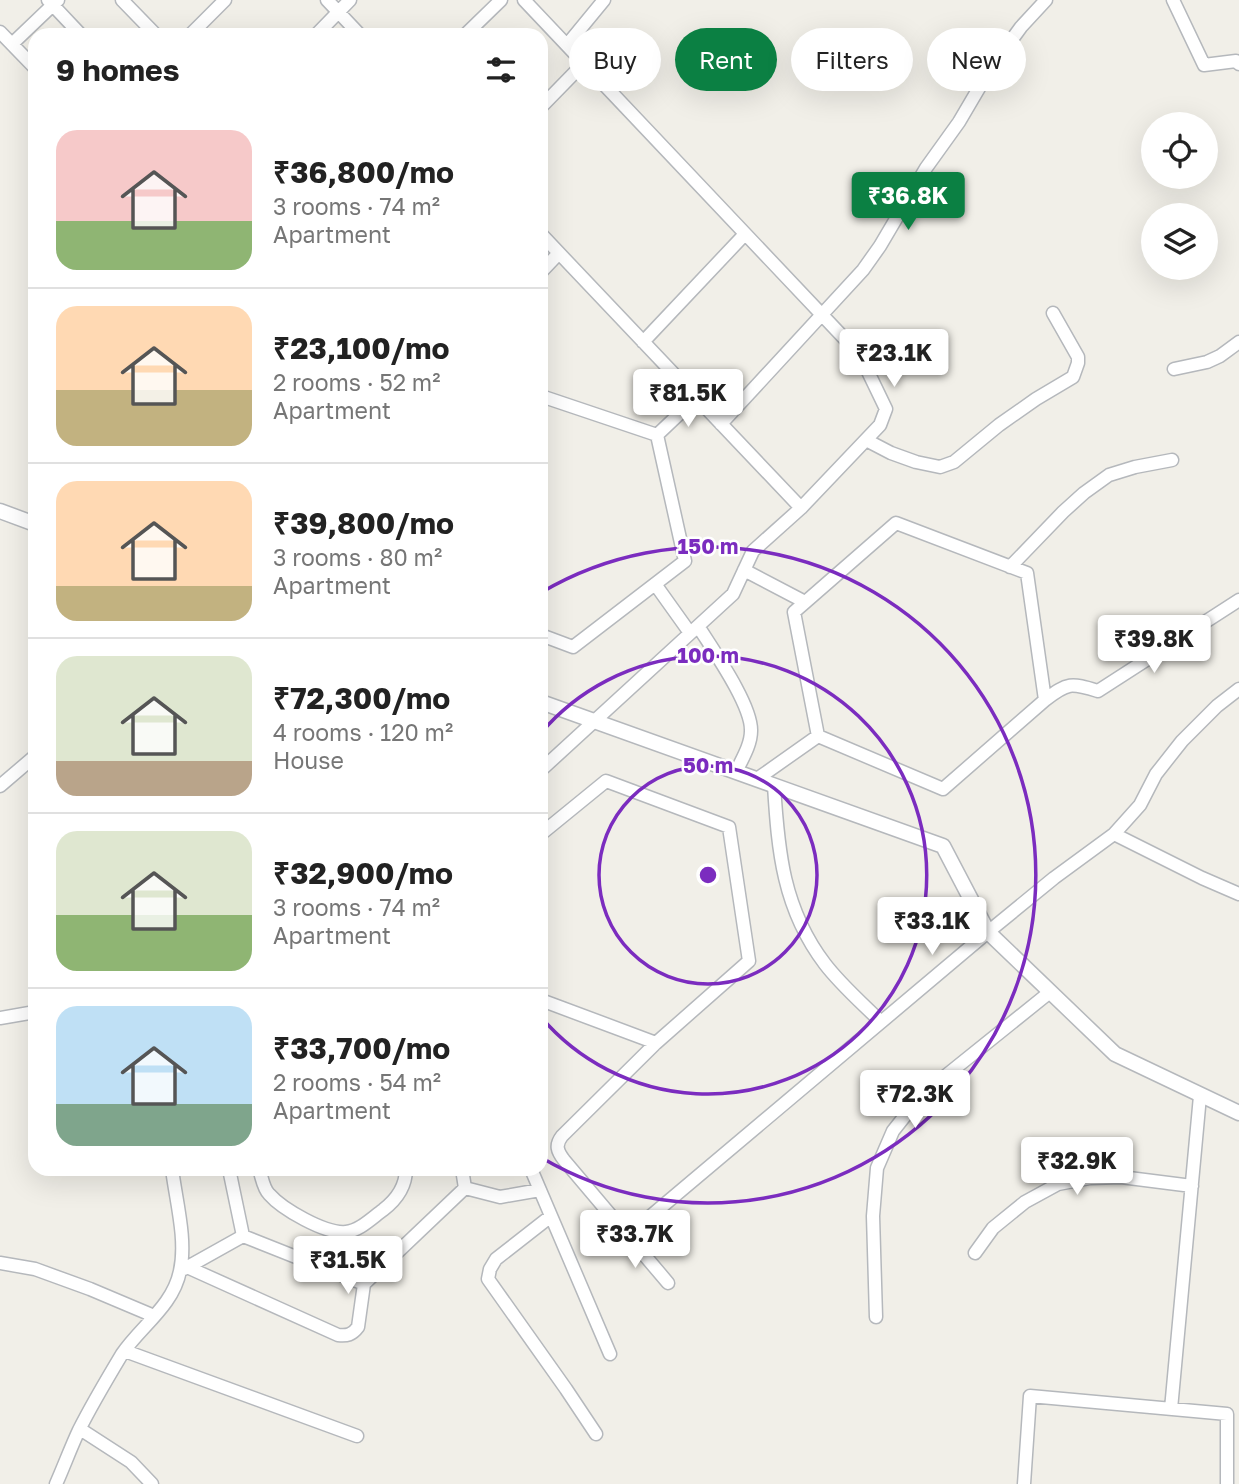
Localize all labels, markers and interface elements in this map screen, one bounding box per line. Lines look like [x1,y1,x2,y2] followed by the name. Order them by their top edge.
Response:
[569,28,661,91] chip: Buy
[675,28,777,91] chip: Rent
[791,28,913,91] chip: Filters
[927,28,1026,91] chip: New
[482,51,520,89] icon: filters
[56,52,179,88] text: 9 homes
[1141,112,1218,280] map controls
[1141,112,1218,189] button: locate
[273,154,454,190] text: ₹36,800/mo
[112,158,196,242] icon: home
[851,173,965,232] pin: ₹36.8K
[868,181,948,209] text: ₹36.8K
[273,192,440,220] text: 3 rooms · 74 m²
[1141,203,1218,280] button: layers
[273,220,391,248] text: Apartment
[273,330,449,366] text: ₹23,100/mo
[837,330,951,389] pin: ₹23.1K
[112,334,196,418] icon: home
[855,338,933,366] text: ₹23.1K
[273,368,440,396] text: 2 rooms · 52 m²
[631,370,745,429] pin: ₹81.5K
[649,378,727,406] text: ₹81.5K
[273,396,391,424] text: Apartment
[273,505,454,541] text: ₹39,800/mo
[112,509,196,593] icon: home
[678,533,738,559] text: 150 m
[273,543,442,571] text: 3 rooms · 80 m²
[273,571,391,599] text: Apartment
[1097,616,1211,675] pin: ₹39.8K
[1114,624,1194,652] text: ₹39.8K
[677,642,739,668] text: 100 m
[273,680,450,716] text: ₹72,300/mo
[112,684,196,768] icon: home
[273,718,453,746] text: 4 rooms · 120 m²
[273,746,344,774] text: House
[683,752,733,778] text: 50 m
[273,855,453,891] text: ₹32,900/mo
[112,859,196,943] icon: home
[696,863,720,887] centre of rings
[273,893,440,921] text: 3 rooms · 74 m²
[875,898,989,957] pin: ₹33.1K
[893,906,971,934] text: ₹33.1K
[273,921,391,949] text: Apartment
[273,1030,450,1066] text: ₹33,700/mo
[112,1034,196,1118] icon: home
[273,1068,441,1096] text: 2 rooms · 54 m²
[858,1070,972,1130] pin: ₹72.3K
[876,1079,954,1107] text: ₹72.3K
[273,1096,391,1124] text: Apartment
[1020,1138,1134,1197] pin: ₹32.9K
[1037,1146,1117,1174] text: ₹32.9K
[578,1210,692,1270] pin: ₹33.7K
[596,1219,674,1247] text: ₹33.7K
[291,1236,405,1296] pin: ₹31.5K
[309,1245,387,1273] text: ₹31.5K

